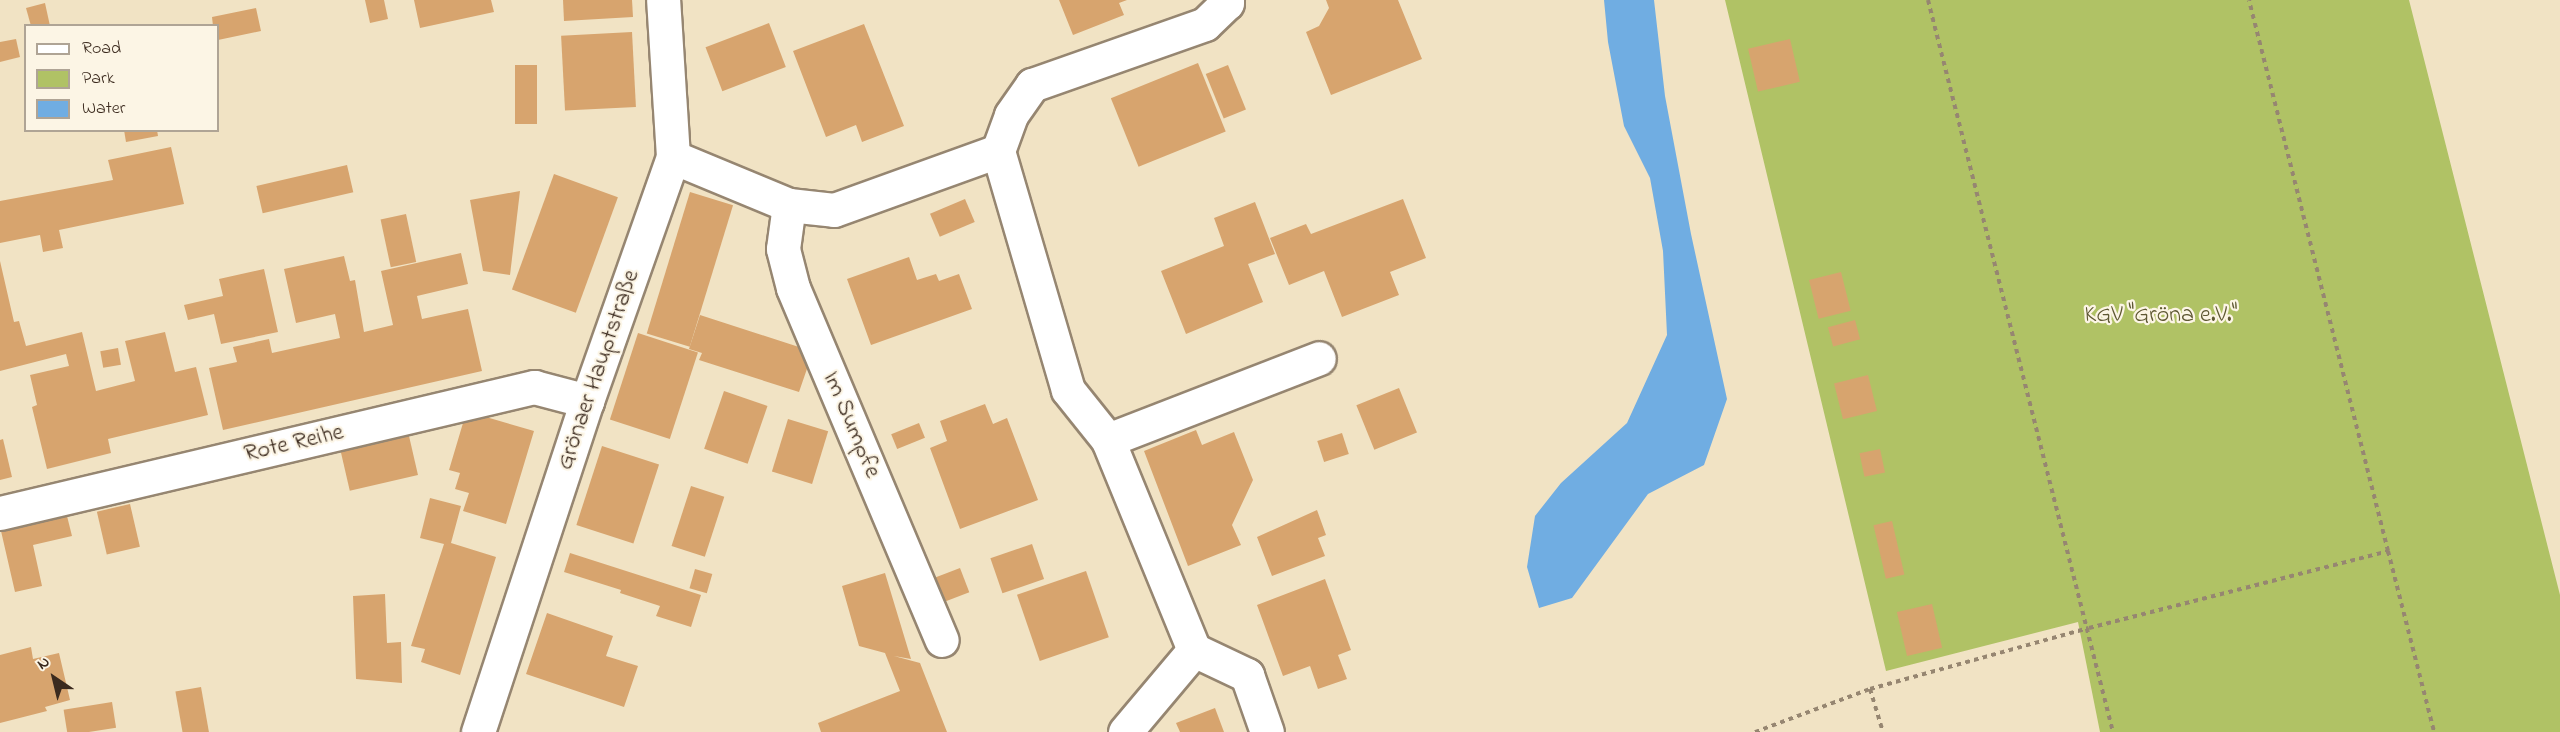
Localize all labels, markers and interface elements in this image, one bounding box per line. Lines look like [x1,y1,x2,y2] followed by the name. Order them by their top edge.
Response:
[24,24,219,132] legend
[82,36,121,62] text: Road
[82,66,115,92] text: Park
[82,96,125,122] text: Water
[551,266,647,474] street label: Grönaer Hauptstraße
[2085,302,2237,330] park label: KGV "Gröna e.V."
[816,367,886,483] street label: Im Sumpfe
[242,419,346,469] street label: Rote Reihe
[24,648,84,708] north arrow
[32,650,55,676] text: N

